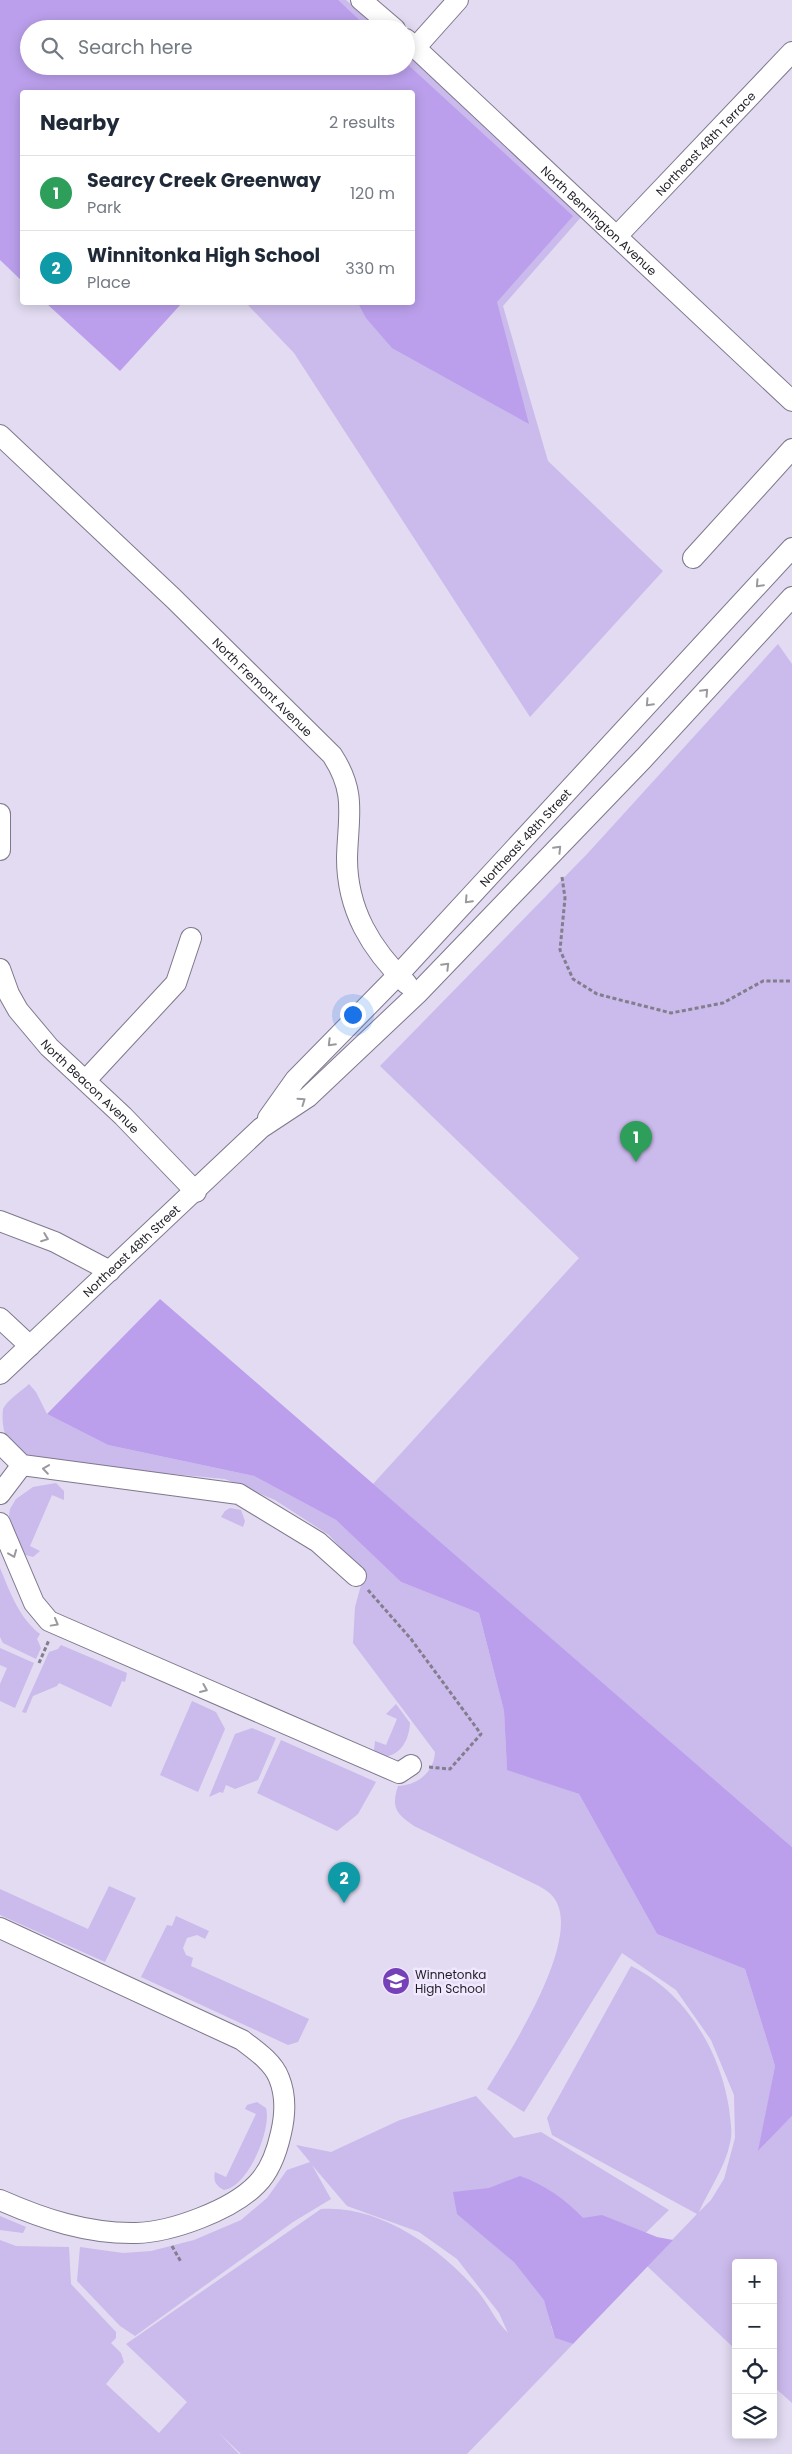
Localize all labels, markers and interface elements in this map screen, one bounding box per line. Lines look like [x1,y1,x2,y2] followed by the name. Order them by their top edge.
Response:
[20,20,415,75] search box
[38,34,66,62] icon: search
[78,34,192,61] text: Search here
[651,87,759,199] street label: Northeast 48th Terrace
[40,108,120,137] text: Nearby
[329,111,395,134] text: 2 results
[538,162,661,279] street label: North Bennington Avenue
[87,167,321,194] text: Searcy Creek Greenway
[53,182,59,205] text: 1
[350,182,395,205] text: 120 m
[87,196,121,219] text: Park
[87,242,320,269] text: Winnitonka High School
[51,257,61,280] text: 2
[345,257,395,280] text: 330 m
[87,271,131,294] text: Place
[756,578,765,587] one-way arrow
[209,634,317,740] street label: North Fremont Avenue
[699,688,708,697] one-way arrow
[646,698,655,707] one-way arrow
[475,785,575,890] street label: Northeast 48th Street
[552,845,561,854] one-way arrow
[465,895,474,904] one-way arrow
[440,962,449,971] one-way arrow
[340,1002,366,1028] your location
[37,1035,143,1137] street label: North Beacon Avenue
[328,1037,337,1046] one-way arrow
[296,1097,305,1107] one-way arrow
[620,1121,652,1162] pin: 1
[79,1201,183,1301] street label: Northeast 48th Street
[41,1233,49,1243] one-way arrow
[42,1464,50,1474] one-way arrow
[7,1549,17,1558] one-way arrow
[50,1617,59,1627] one-way arrow
[199,1682,208,1693] one-way arrow
[328,1862,360,1903] pin: 2
[381,1966,411,1996] school or university icon: Winnetonka High School
[415,1966,487,1997] place label: Winnetonka High School
[732,2259,777,2439] map controls
[732,2259,777,2304] button: +
[732,2304,777,2349] button: −
[732,2349,777,2394] button: locate
[732,2394,777,2439] button: layers

